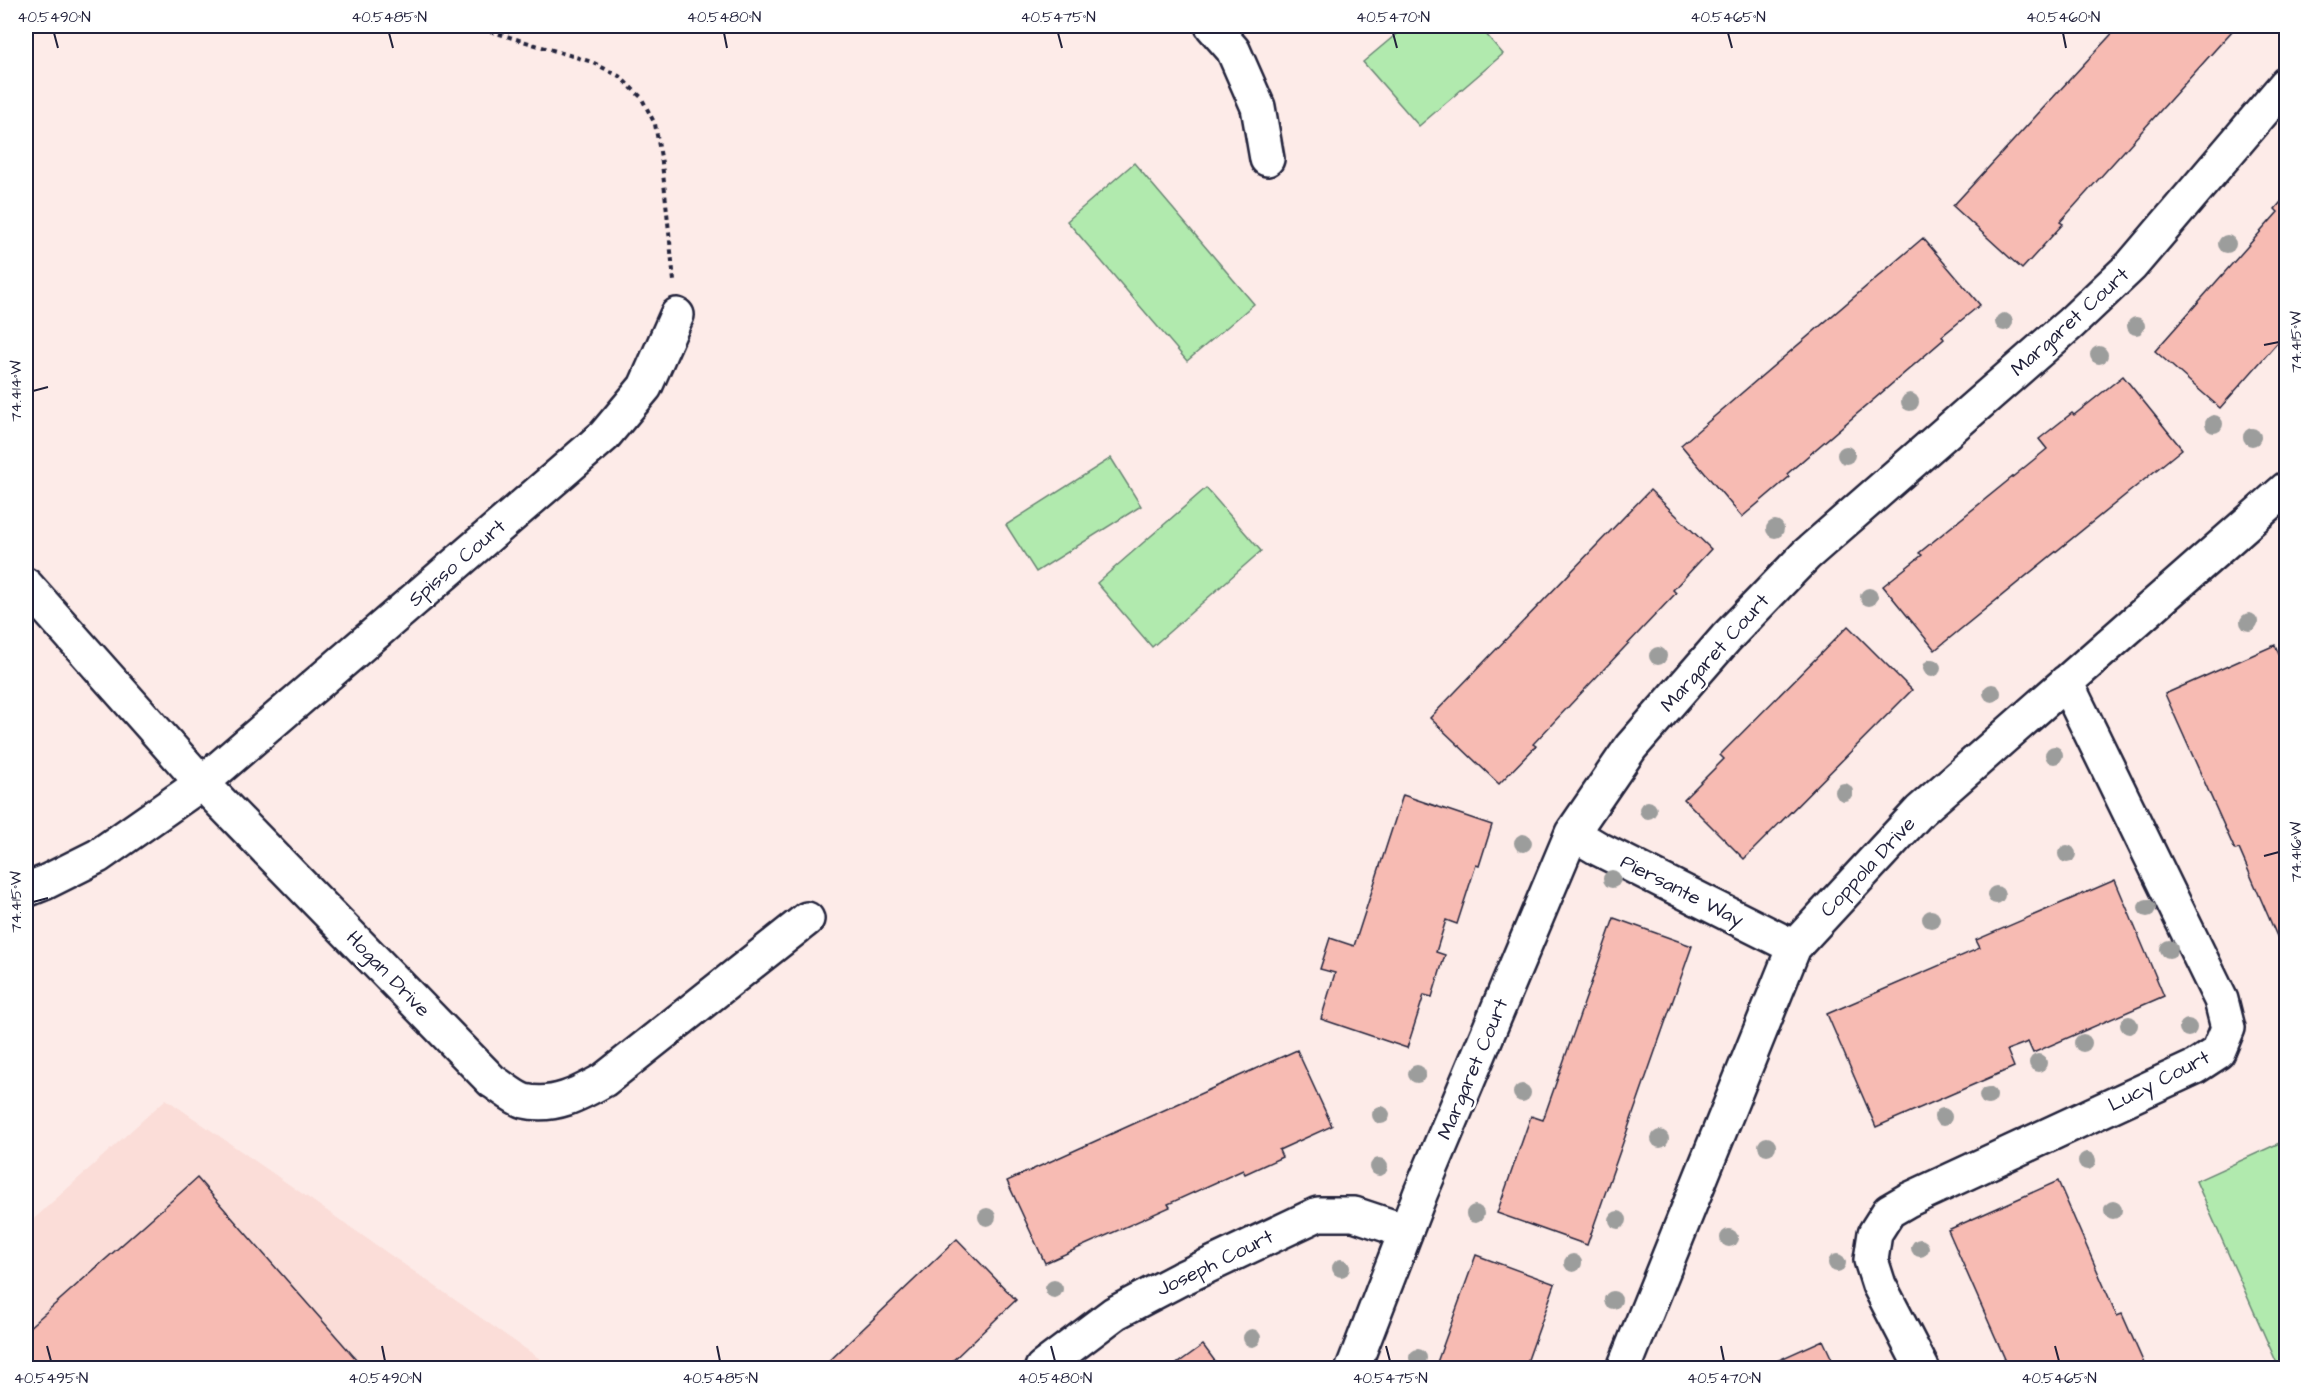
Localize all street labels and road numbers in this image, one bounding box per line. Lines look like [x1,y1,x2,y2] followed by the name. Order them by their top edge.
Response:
[2005,261,2136,384] street label: Margaret Court
[402,513,512,613] street label: Spisso Court
[1654,588,1777,719] street label: Margaret Court
[1814,810,1922,924] street label: Coppola Drive
[1615,848,1748,935] street label: Piersante Way
[339,925,436,1024] street label: Hogan Drive
[1431,994,1516,1144] street label: Margaret Court
[2103,1043,2215,1119] street label: Lucy Court
[1152,1223,1278,1303] street label: Joseph Court

